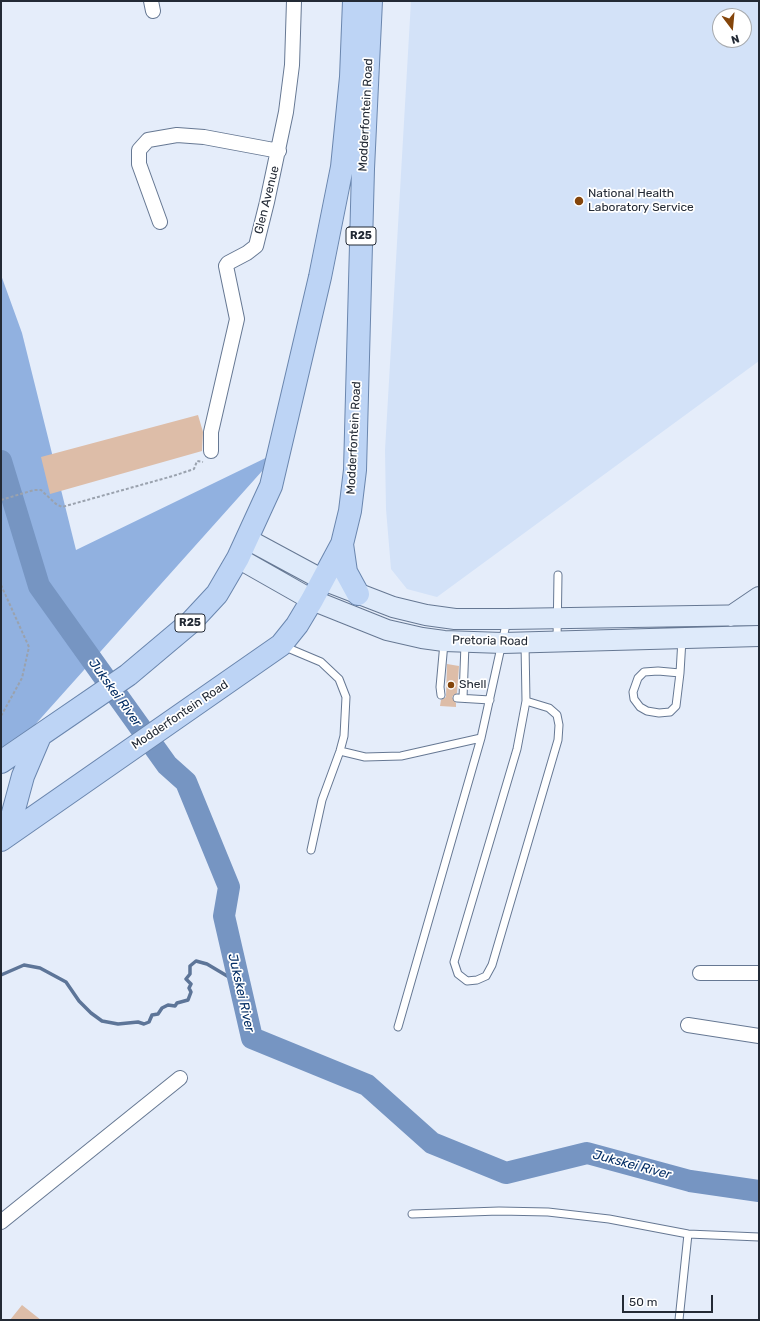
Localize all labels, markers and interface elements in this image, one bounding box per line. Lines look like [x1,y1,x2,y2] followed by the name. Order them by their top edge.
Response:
[712,8,752,48] north arrow
[730,32,741,46] text: N
[356,58,376,172] street label: Modderfontein Road
[252,164,282,236] street label: Glen Avenue
[588,187,694,215] place label: National Health Laboratory Service
[573,195,585,207] marker: National Health Laboratory Service
[346,227,376,245] road number: R25
[344,381,364,495] street label: Modderfontein Road
[175,614,205,632] road number: R25
[452,633,528,649] street label: Pretoria Road
[85,656,145,730] water label: Jukskei River
[129,677,231,753] street label: Modderfontein Road
[459,678,486,692] place label: Shell
[446,680,456,690] marker: Shell
[224,952,258,1034] water label: Jukskei River
[591,1147,673,1183] water label: Jukskei River
[624,1287,715,1313] scale bar
[629,1295,657,1309] text: 50 m

